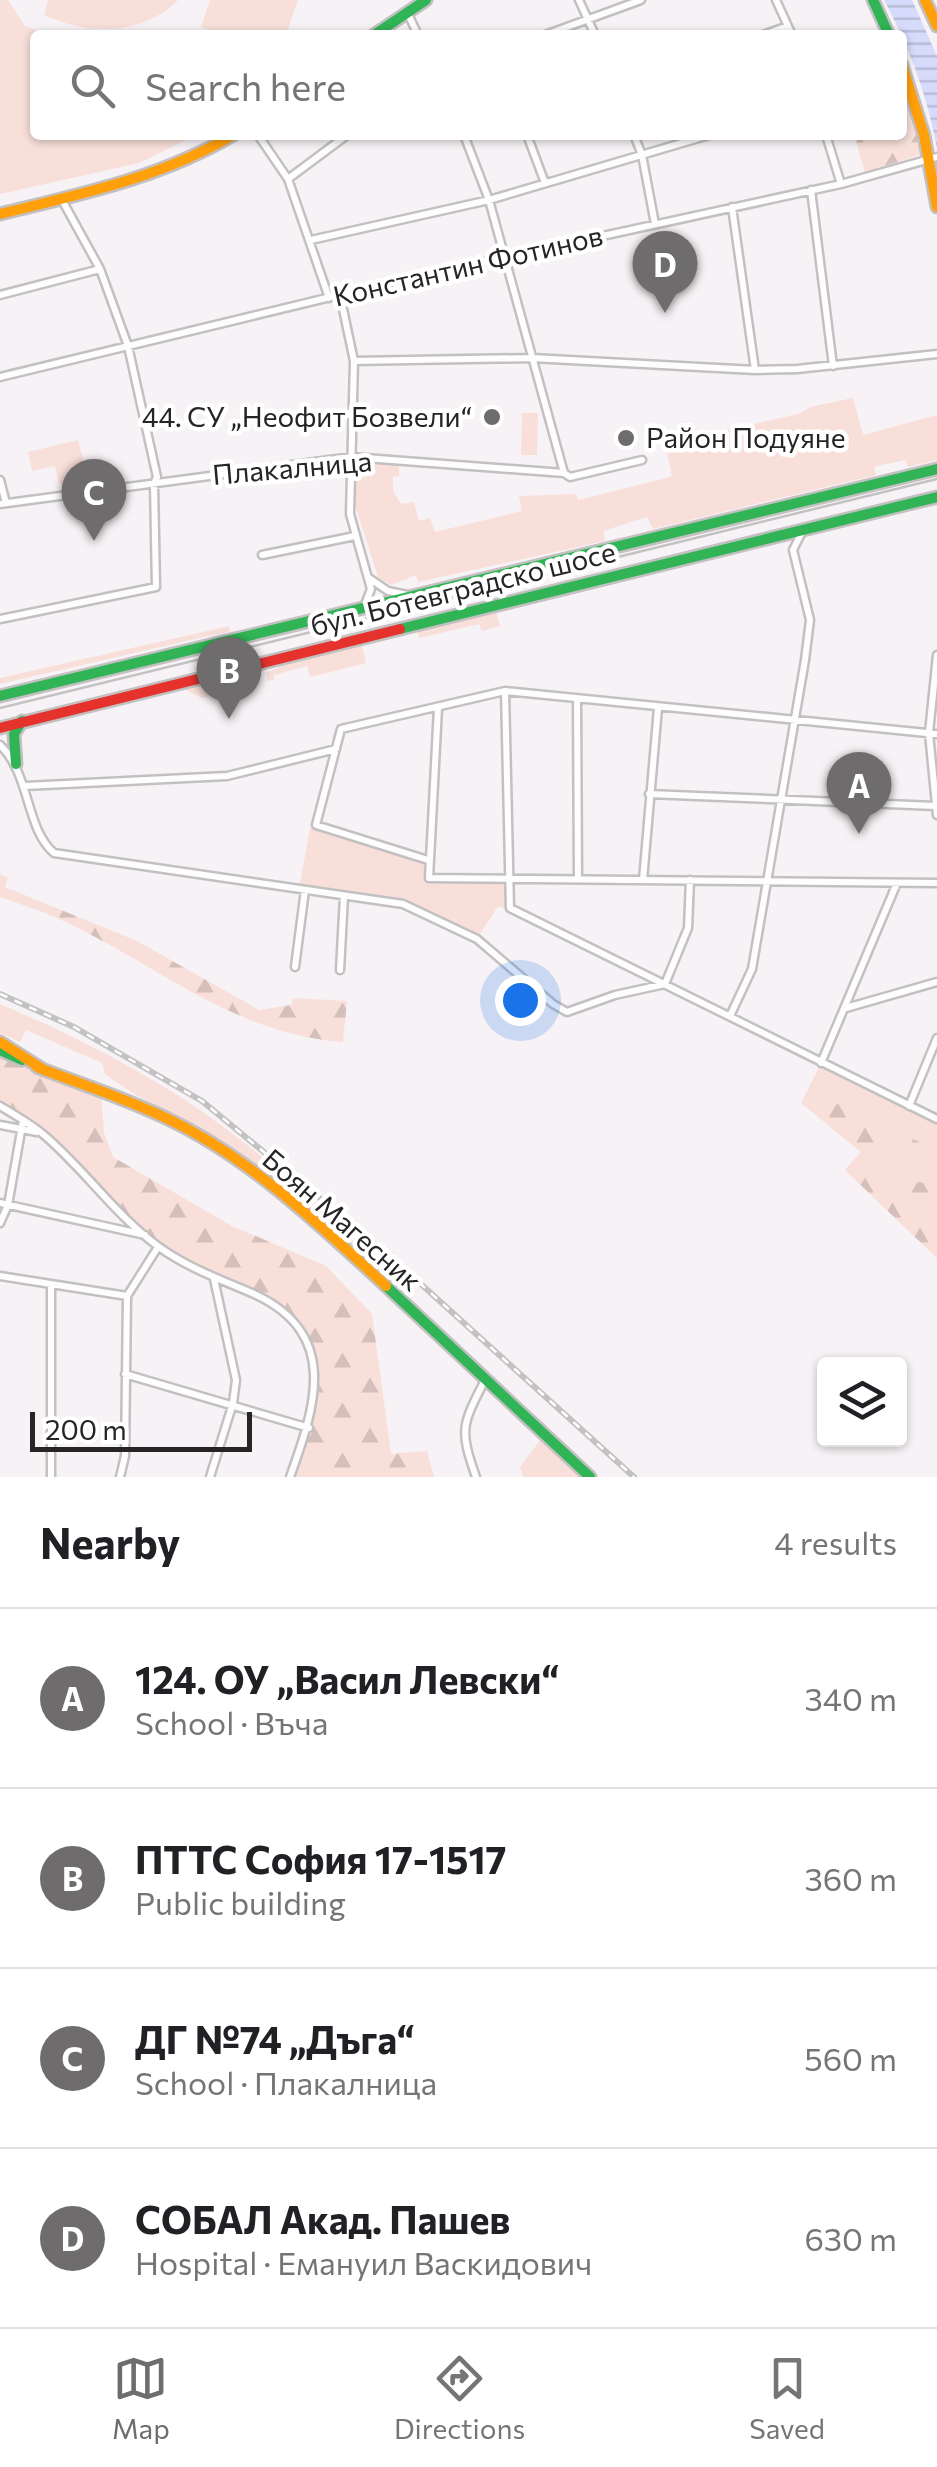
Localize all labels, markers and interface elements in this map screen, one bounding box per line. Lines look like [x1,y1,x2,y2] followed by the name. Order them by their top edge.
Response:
[30,30,907,140] search box
[65,58,120,113] icon: search
[145,62,346,109] text: Search here
[330,217,606,313] street label: Константин Фотинов
[632,230,698,313] pin: D
[142,399,472,433] place label: 44. СУ „Неофит Бозвели“
[481,406,503,428] marker: 44. СУ „Неофит Бозвели“
[646,420,846,454] place label: Район Подуяне
[615,427,637,449] marker: Район Подуяне
[211,443,373,491] street label: Плакалница
[62,458,126,541] pin: C
[307,534,619,642] street label: бул. Ботевградско шосе
[196,636,262,719] pin: B
[826,752,892,834] pin: A
[495,975,546,1026] your location
[256,1141,429,1297] street label: Боян Магесник
[817,1357,907,1447] map controls
[817,1357,907,1447] button: layers
[30,1407,252,1452] scale bar
[45,1412,127,1446] text: 200 m
[40,1516,180,1568] text: Nearby
[774,1522,897,1562] text: 4 results
[135,1655,559,1702] text: 124. ОУ „Васил Левски“
[61,1678,84,1718] text: A
[805,1678,897,1718] text: 340 m
[135,1702,328,1742] text: School · Въча
[135,1835,506,1882] text: ПТТС София 17-1517
[62,1858,83,1898] text: B
[804,1858,897,1898] text: 360 m
[135,1882,346,1922] text: Public building
[135,2015,414,2062] text: ДГ №74 „Дъга“
[62,2038,83,2078] text: C
[804,2038,897,2078] text: 560 m
[135,2062,437,2102] text: School · Плакалница
[135,2195,510,2242] text: СОБАЛ Акад. Пашев
[61,2218,84,2258] text: D
[804,2218,897,2258] text: 630 m
[135,2242,592,2282] text: Hospital · Емануил Васкидович
[112,2351,170,2445] tab: Map
[394,2351,525,2445] tab: Directions
[749,2351,825,2445] tab: Saved

